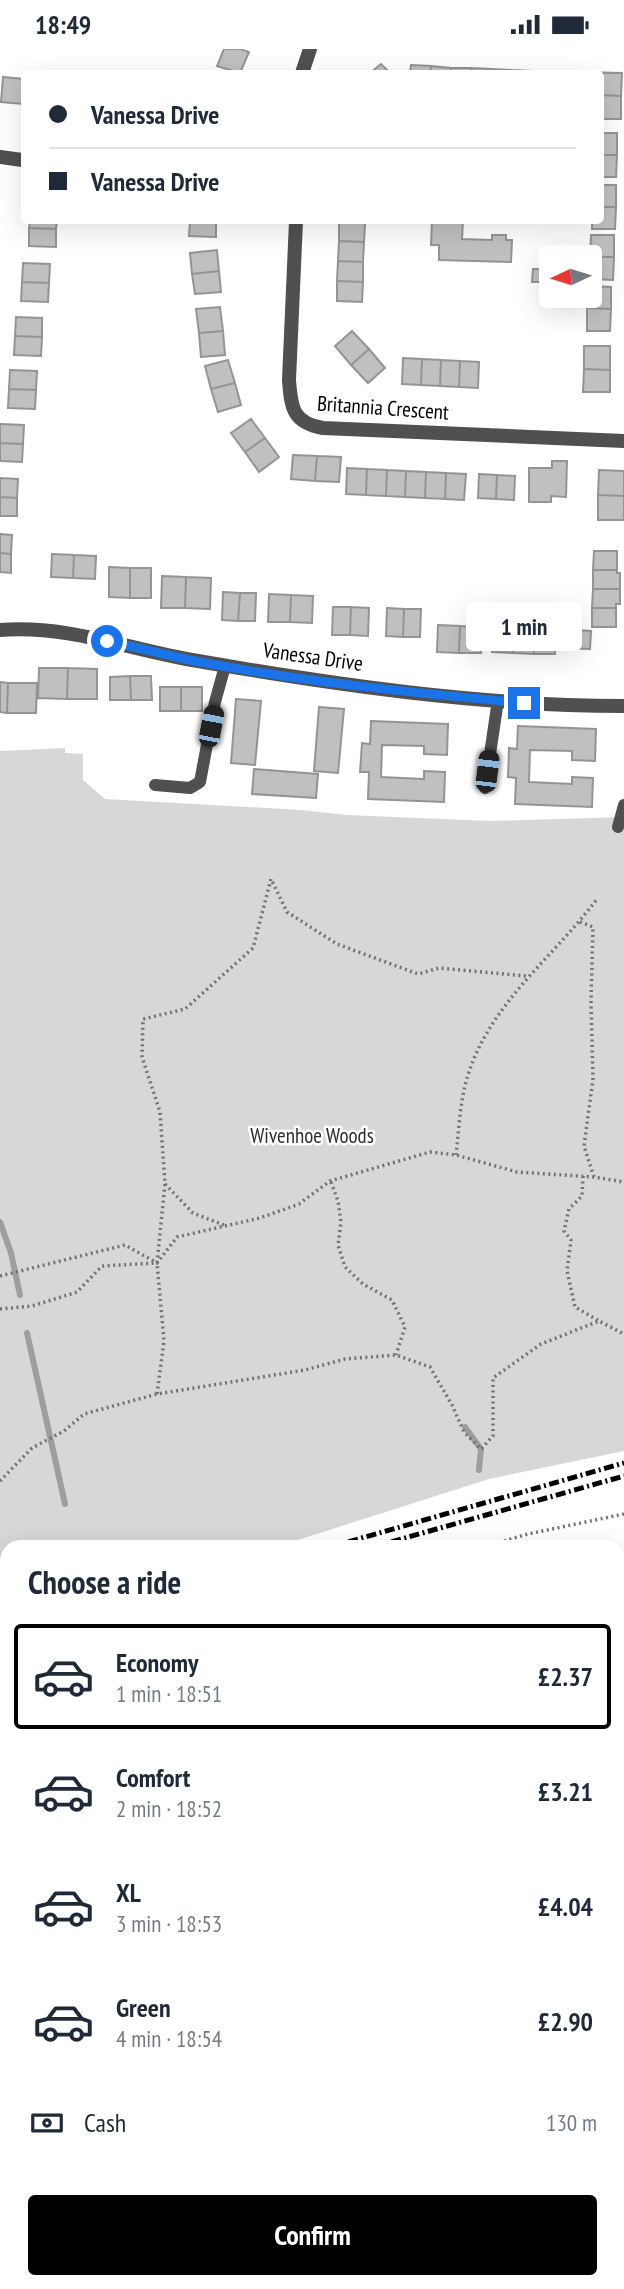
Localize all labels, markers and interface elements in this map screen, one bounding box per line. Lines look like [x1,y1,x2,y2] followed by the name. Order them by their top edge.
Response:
[35,8,91,41] text: 18:49
[91,98,219,131] text: Vanessa Drive
[91,165,219,198] text: Vanessa Drive
[539,245,602,308] north arrow
[539,245,602,308] map controls
[316,389,450,426] street label: Britannia Crescent
[466,601,582,651] callout: 1 min
[501,612,547,641] text: 1 min
[91,625,123,657] route start
[261,636,365,677] street label: Vanessa Drive
[508,687,540,719] route end
[197,703,226,749] car
[475,749,500,793] car
[250,1122,374,1149] park label: Wivenhoe Woods
[28,1561,181,1603] text: Choose a ride
[32,1645,95,1708] icon: car
[116,1646,198,1679] text: Economy
[538,1660,593,1693] text: £2.37
[116,1679,222,1708] text: 1 min · 18:51
[32,1760,95,1823] icon: car
[116,1761,190,1794] text: Comfort
[538,1775,593,1808] text: £3.21
[116,1794,222,1823] text: 2 min · 18:52
[32,1875,95,1938] icon: car
[116,1876,141,1909] text: XL
[538,1890,593,1923] text: £4.04
[116,1909,222,1938] text: 3 min · 18:53
[32,1990,95,2053] icon: car
[116,1991,171,2024] text: Green
[538,2005,593,2038] text: £2.90
[116,2024,222,2053] text: 4 min · 18:54
[28,2104,66,2142] icon: cash
[84,2106,126,2139] text: Cash
[546,2108,597,2137] text: 130 m
[28,2195,597,2275] button: Confirm

